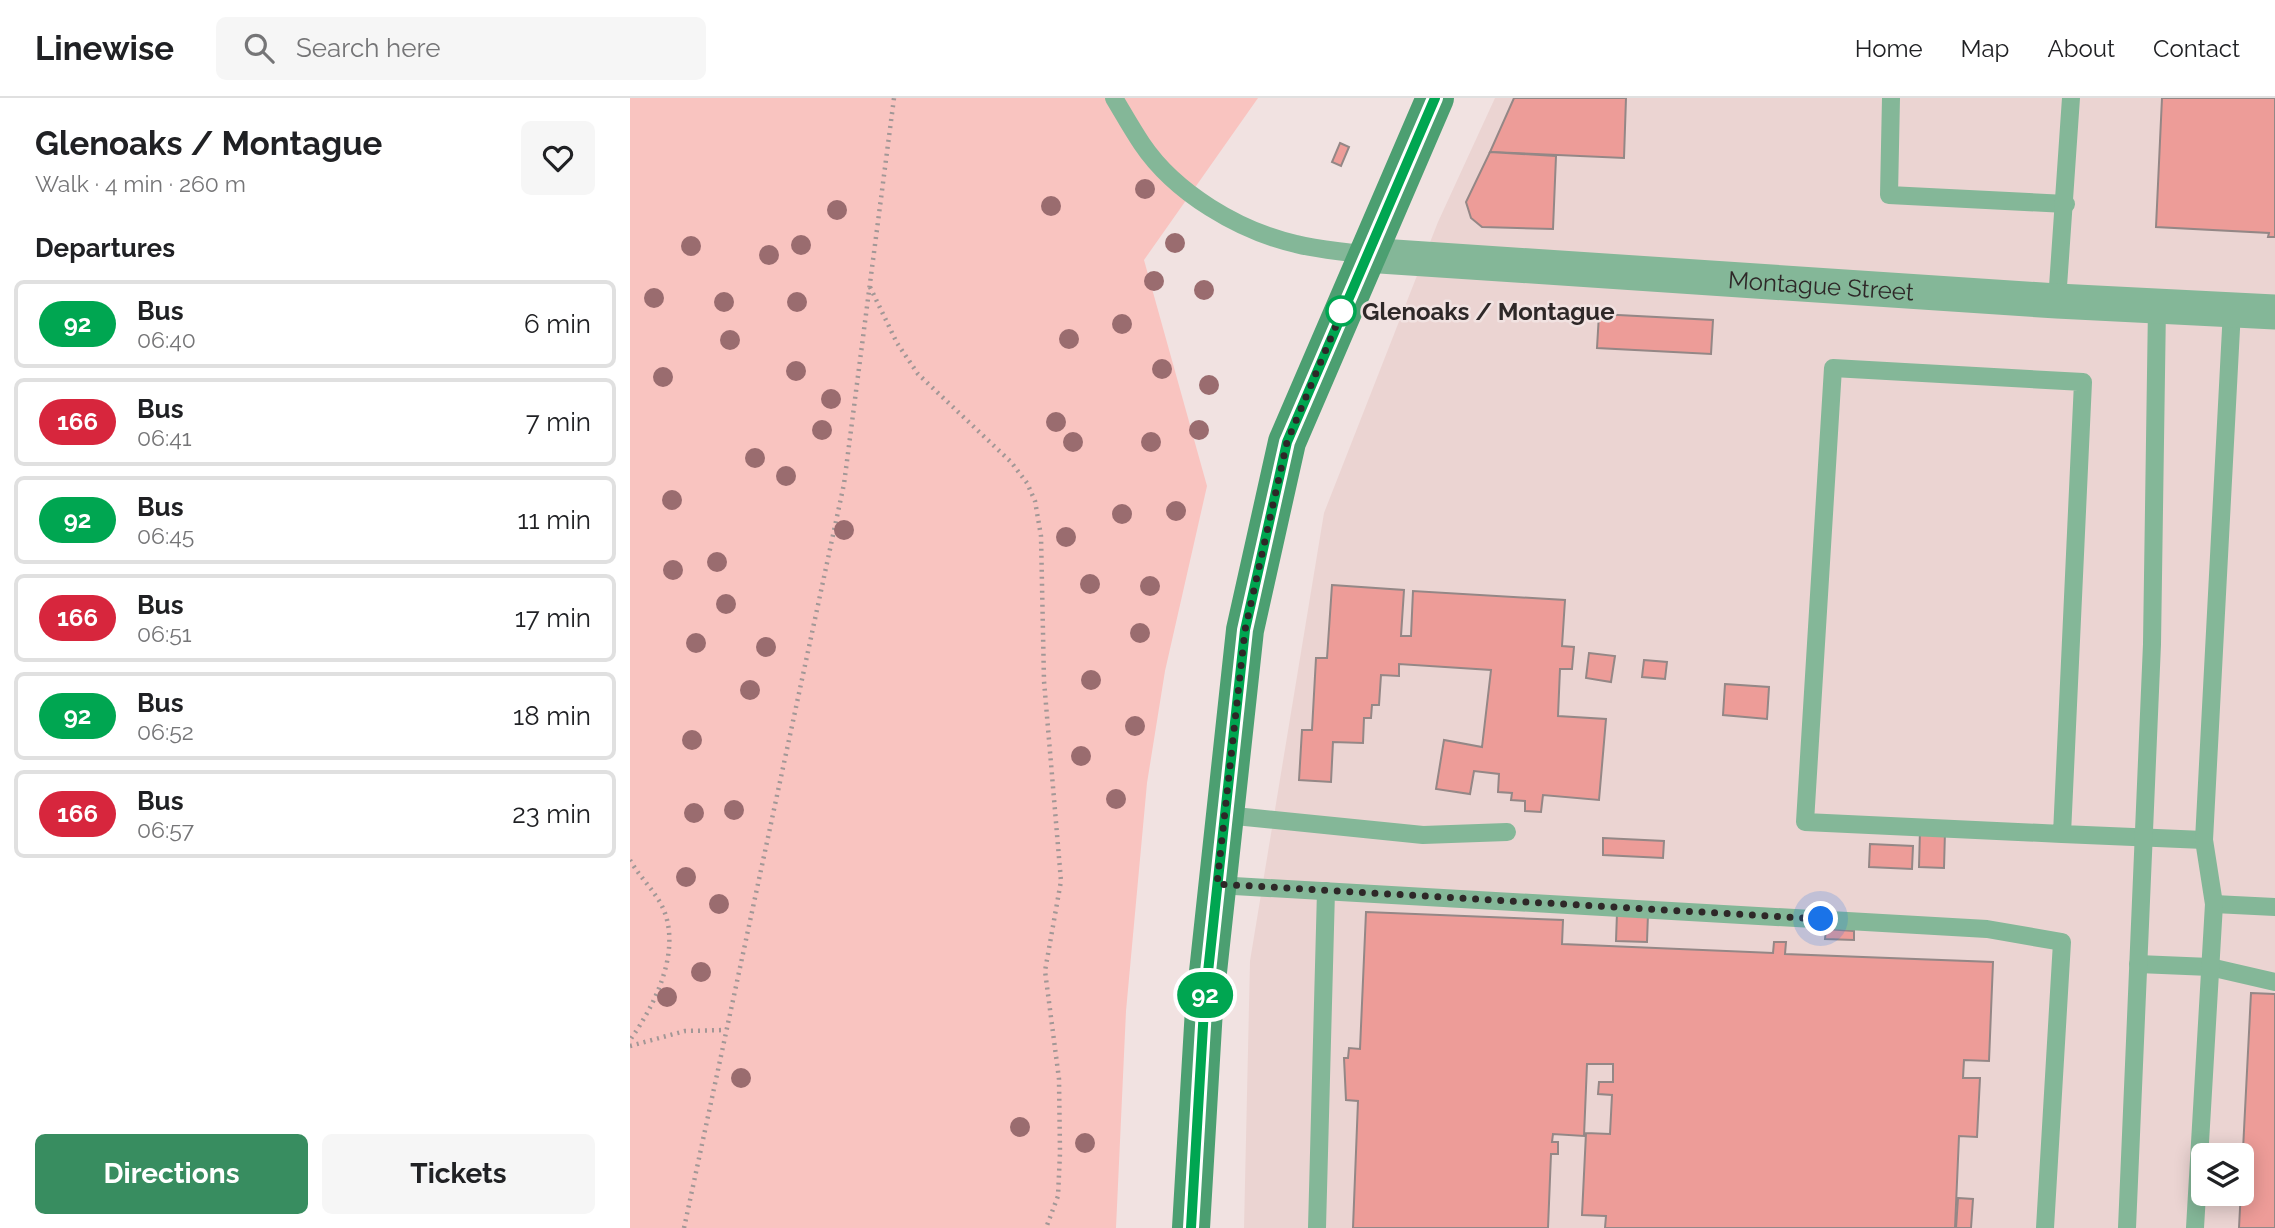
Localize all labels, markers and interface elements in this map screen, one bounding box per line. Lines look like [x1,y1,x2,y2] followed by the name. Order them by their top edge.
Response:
[216,17,706,80] search box
[35,29,174,68] text: Linewise
[240,29,278,67] icon: search
[296,33,440,63] text: Search here
[1855,34,1923,63] text: Home
[1961,34,2009,63] text: Map
[2047,34,2115,63] text: About
[2153,34,2240,63] text: Contact
[521,121,595,195] button: heart
[35,124,382,163] text: Glenoaks / Montague
[35,170,246,197] text: Walk · 4 min · 260 m
[35,233,175,263] text: Departures
[1727,265,1915,306] street label: Montague Street
[137,296,184,326] text: Bus
[1326,296,1356,326] marker: Glenoaks / Montague
[1362,297,1615,326] place label: Glenoaks / Montague
[64,309,91,338] text: 92
[524,309,591,339] text: 6 min
[137,326,196,353] text: 06:40
[137,394,184,424] text: Bus
[57,407,98,436] text: 166
[526,407,591,437] text: 7 min
[137,424,192,451] text: 06:41
[137,492,184,522] text: Bus
[64,505,91,534] text: 92
[517,505,591,535] text: 11 min
[137,522,194,549] text: 06:45
[137,590,184,620] text: Bus
[57,603,98,632] text: 166
[515,603,591,633] text: 17 min
[137,620,192,647] text: 06:51
[137,688,184,718] text: Bus
[64,701,91,730] text: 92
[513,701,591,731] text: 18 min
[137,718,194,745] text: 06:52
[137,786,184,816] text: Bus
[57,799,98,828] text: 166
[512,799,591,829] text: 23 min
[137,816,194,843] text: 06:57
[1803,901,1838,936] your location
[1174,972,1236,1018] line badge: 92
[1191,980,1219,1009] text: 92
[35,1134,308,1214] button: Directions
[322,1134,595,1214] button: Tickets
[2191,1143,2254,1206] map controls
[2191,1143,2254,1206] button: layers

